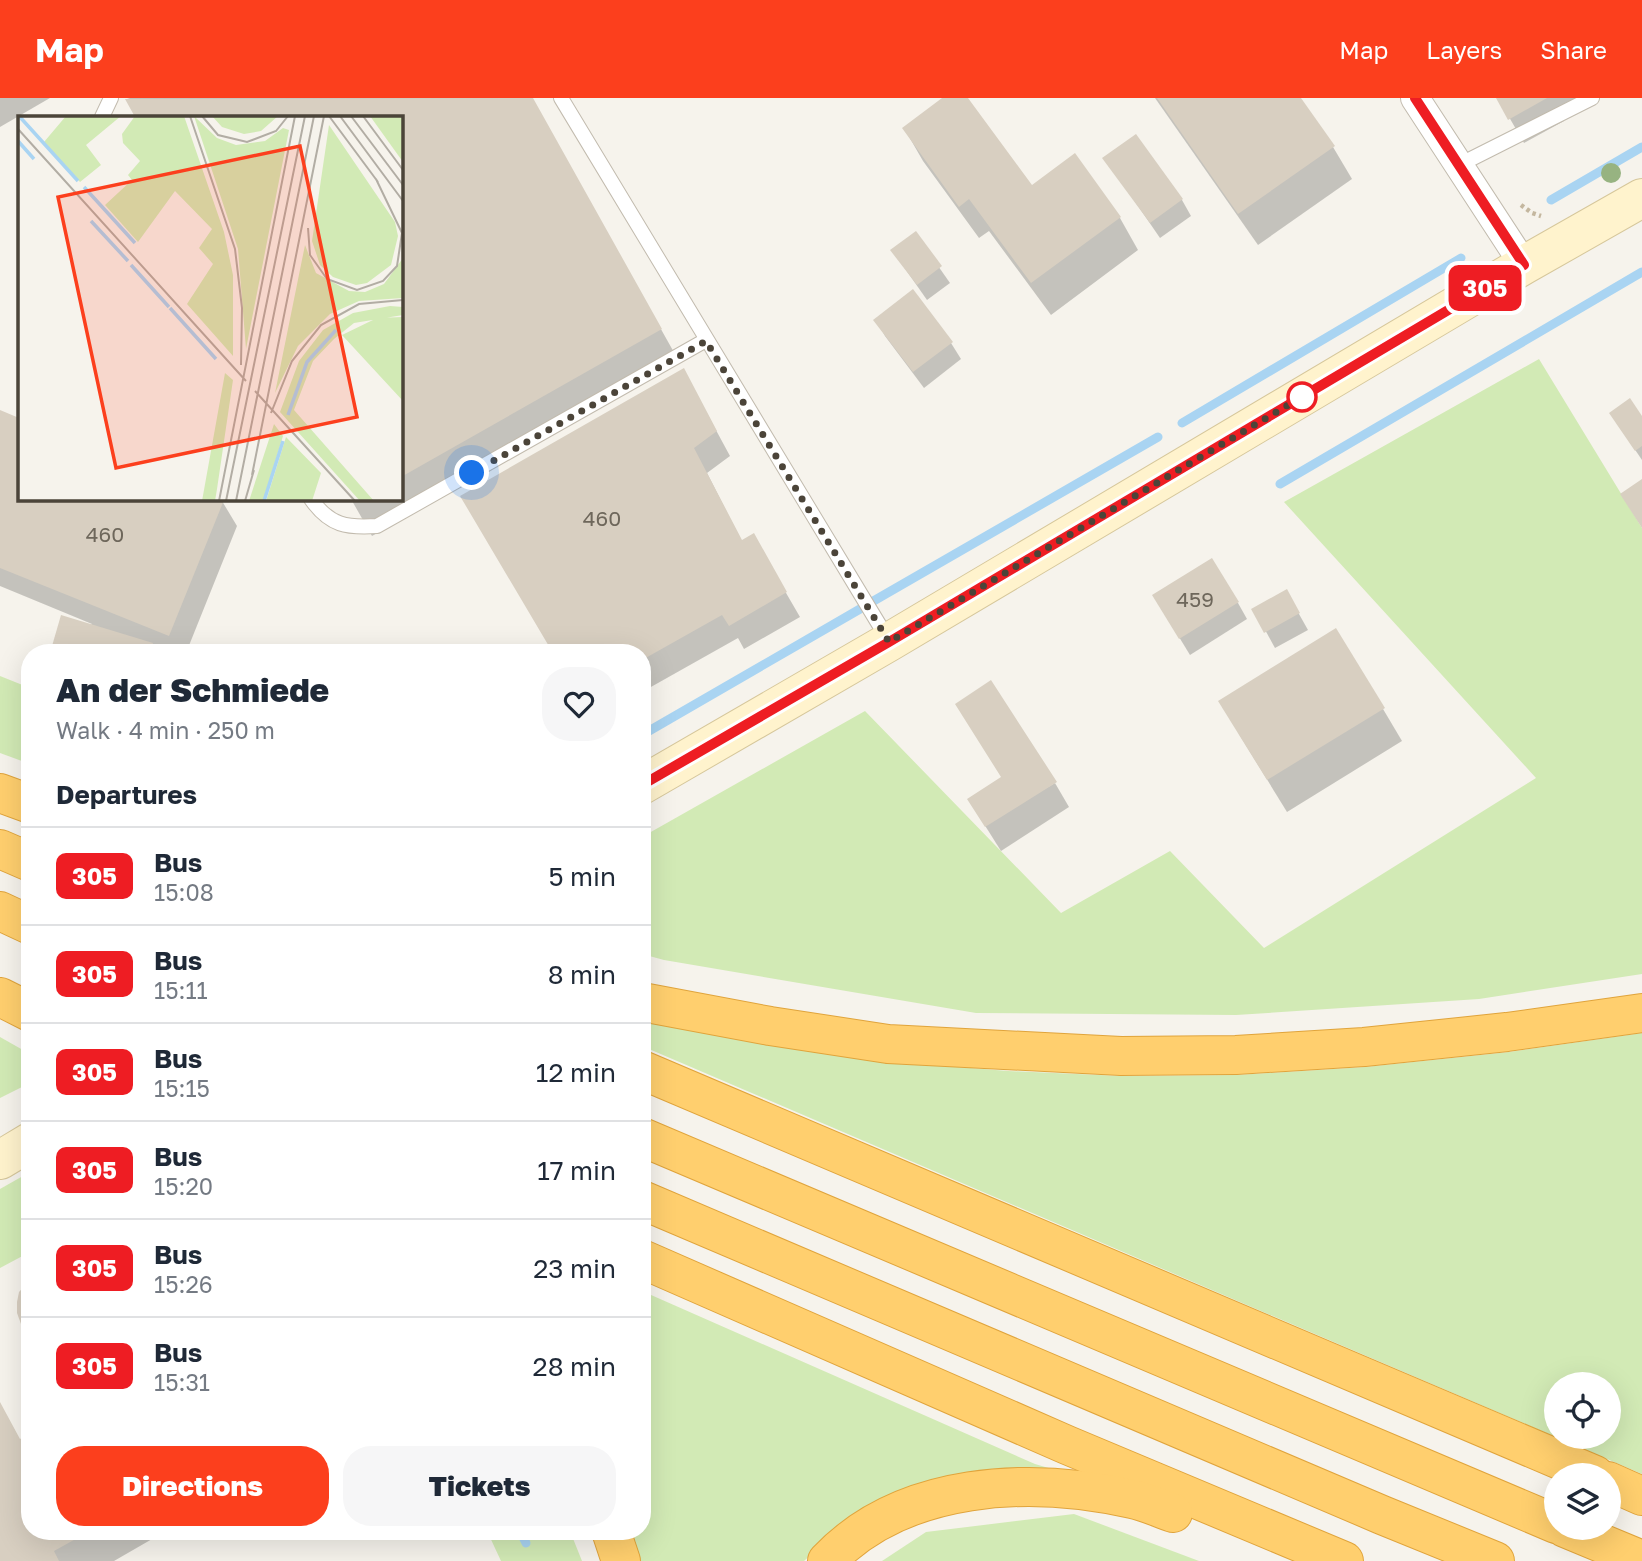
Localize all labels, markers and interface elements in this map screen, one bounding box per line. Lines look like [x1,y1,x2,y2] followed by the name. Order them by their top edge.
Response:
[35,30,104,69] text: Map
[1339,35,1388,64] text: Map
[1426,35,1502,64] text: Layers
[1540,35,1607,64] text: Share
[18,116,402,500] inset map
[1445,265,1525,311] line badge: 305
[1463,273,1507,302] text: 305
[1287,382,1317,412] unlabelled marker
[454,455,489,490] your location
[583,505,621,531] house number: 460
[86,521,124,547] house number: 460
[1176,586,1214,612] house number: 459
[542,667,616,741] button: heart
[56,670,329,709] text: An der Schmiede
[56,716,275,744] text: Walk · 4 min · 250 m
[56,779,197,810] text: Departures
[154,847,202,878] text: Bus
[72,861,117,890] text: 305
[548,861,616,892] text: 5 min
[154,878,214,906] text: 15:08
[154,945,202,976] text: Bus
[72,959,117,988] text: 305
[548,959,616,990] text: 8 min
[154,976,208,1004] text: 15:11
[154,1043,202,1074] text: Bus
[72,1057,117,1086] text: 305
[536,1057,616,1088] text: 12 min
[154,1074,210,1102] text: 15:15
[154,1141,202,1172] text: Bus
[72,1155,117,1184] text: 305
[537,1155,616,1186] text: 17 min
[154,1172,213,1200] text: 15:20
[154,1239,202,1270] text: Bus
[72,1253,117,1282] text: 305
[533,1253,616,1284] text: 23 min
[154,1270,213,1298] text: 15:26
[154,1337,202,1368] text: Bus
[72,1351,117,1380] text: 305
[533,1351,616,1382] text: 28 min
[154,1368,210,1396] text: 15:31
[1544,1372,1621,1540] map controls
[1544,1372,1621,1449] button: locate
[56,1446,329,1526] button: Directions
[343,1446,616,1526] button: Tickets
[1544,1463,1621,1540] button: layers

